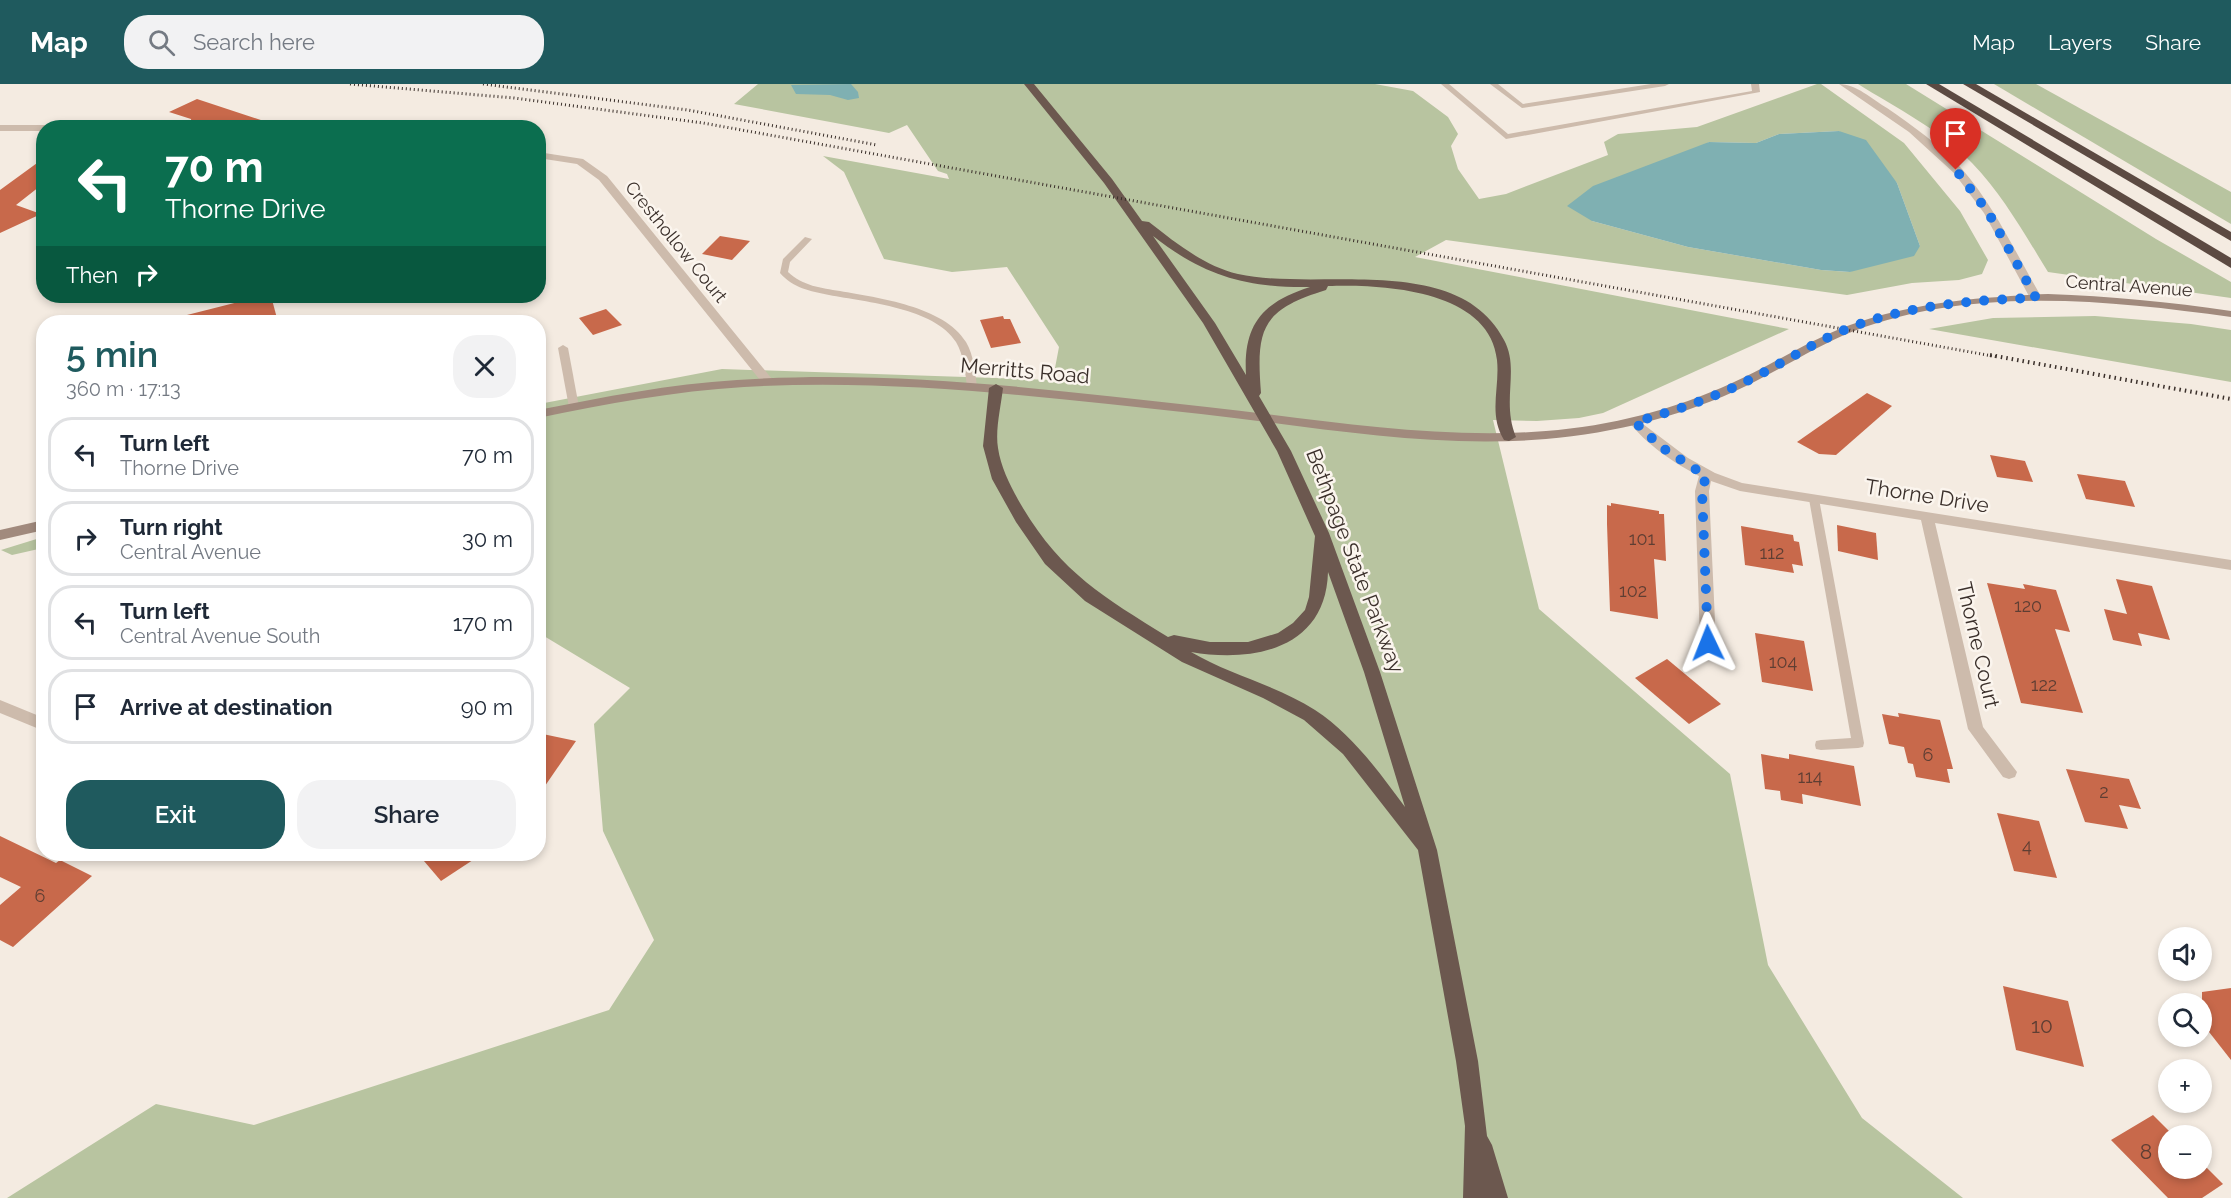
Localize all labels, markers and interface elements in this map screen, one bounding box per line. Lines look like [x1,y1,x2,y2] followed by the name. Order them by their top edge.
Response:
[124,15,544,69] search box
[30,26,88,59] text: Map
[145,26,178,59] icon: search
[193,29,315,55] text: Search here
[1972,30,2015,55] text: Map
[2048,30,2112,55] text: Layers
[2145,30,2201,55] text: Share
[1930,108,1981,170] pin
[1939,117,1972,150] icon: arrive
[165,143,264,192] text: 70 m
[66,144,144,222] icon: left
[621,177,732,307] street label: Cresthollow Court
[165,193,326,224] text: Thorne Drive
[130,258,163,291] icon: right
[66,262,118,288] text: Then
[2065,271,2194,300] street label: Central Avenue
[66,333,158,375] text: 5 min
[453,335,516,398] button: close
[959,352,1091,389] street label: Merritts Road
[66,377,181,401] text: 360 m · 17:13
[120,430,210,456] text: Turn left
[69,438,102,471] icon: left
[462,442,513,468] text: 70 m
[1301,445,1410,677] street label: Bethpage State Parkway
[120,456,239,480] text: Thorne Drive
[1863,473,1991,518] street label: Thorne Drive
[120,514,223,540] text: Turn right
[69,522,102,555] icon: right
[462,526,513,552] text: 30 m
[1629,528,1656,549] house number: 101
[120,540,261,564] text: Central Avenue
[1760,542,1784,563] house number: 112
[1952,579,2005,710] street label: Thorne Court
[1619,580,1647,601] house number: 102
[2014,595,2042,616] house number: 120
[120,598,210,624] text: Turn left
[69,606,102,639] icon: left
[453,610,513,636] text: 170 m
[1676,611,1740,675] position arrow
[120,624,320,648] text: Central Avenue South
[1769,651,1797,672] house number: 104
[2031,674,2057,695] house number: 122
[69,690,102,723] icon: arrive
[120,694,333,720] text: Arrive at destination
[461,694,513,720] text: 90 m
[1923,744,1934,765] house number: 6
[1797,766,1823,787] house number: 114
[66,780,285,849] button: Exit
[297,780,516,849] button: Share
[2099,781,2109,802] house number: 2
[2022,835,2032,856] house number: 4
[35,885,46,906] house number: 6
[2158,927,2212,1179] map controls
[2158,927,2212,981] button: sound
[2158,993,2212,1047] button: search
[2031,1013,2053,1038] house number: 10
[2158,1059,2212,1113] button: +
[2158,1125,2212,1179] button: −
[2140,1139,2152,1164] house number: 8

